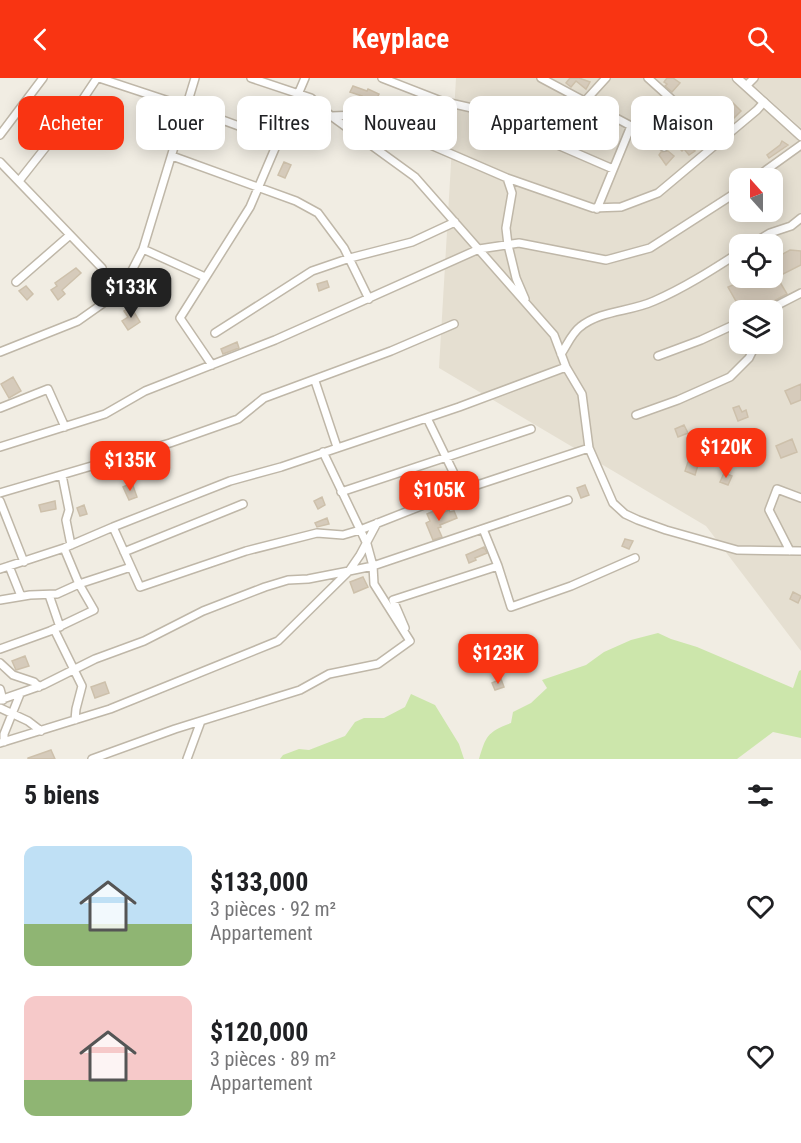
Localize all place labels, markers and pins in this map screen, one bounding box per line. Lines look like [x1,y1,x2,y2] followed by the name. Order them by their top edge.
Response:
[89,268,173,319] pin: $133K
[684,428,768,479] pin: $120K
[88,441,172,492] pin: $135K
[397,471,481,522] pin: $105K
[456,634,540,685] pin: $123K

